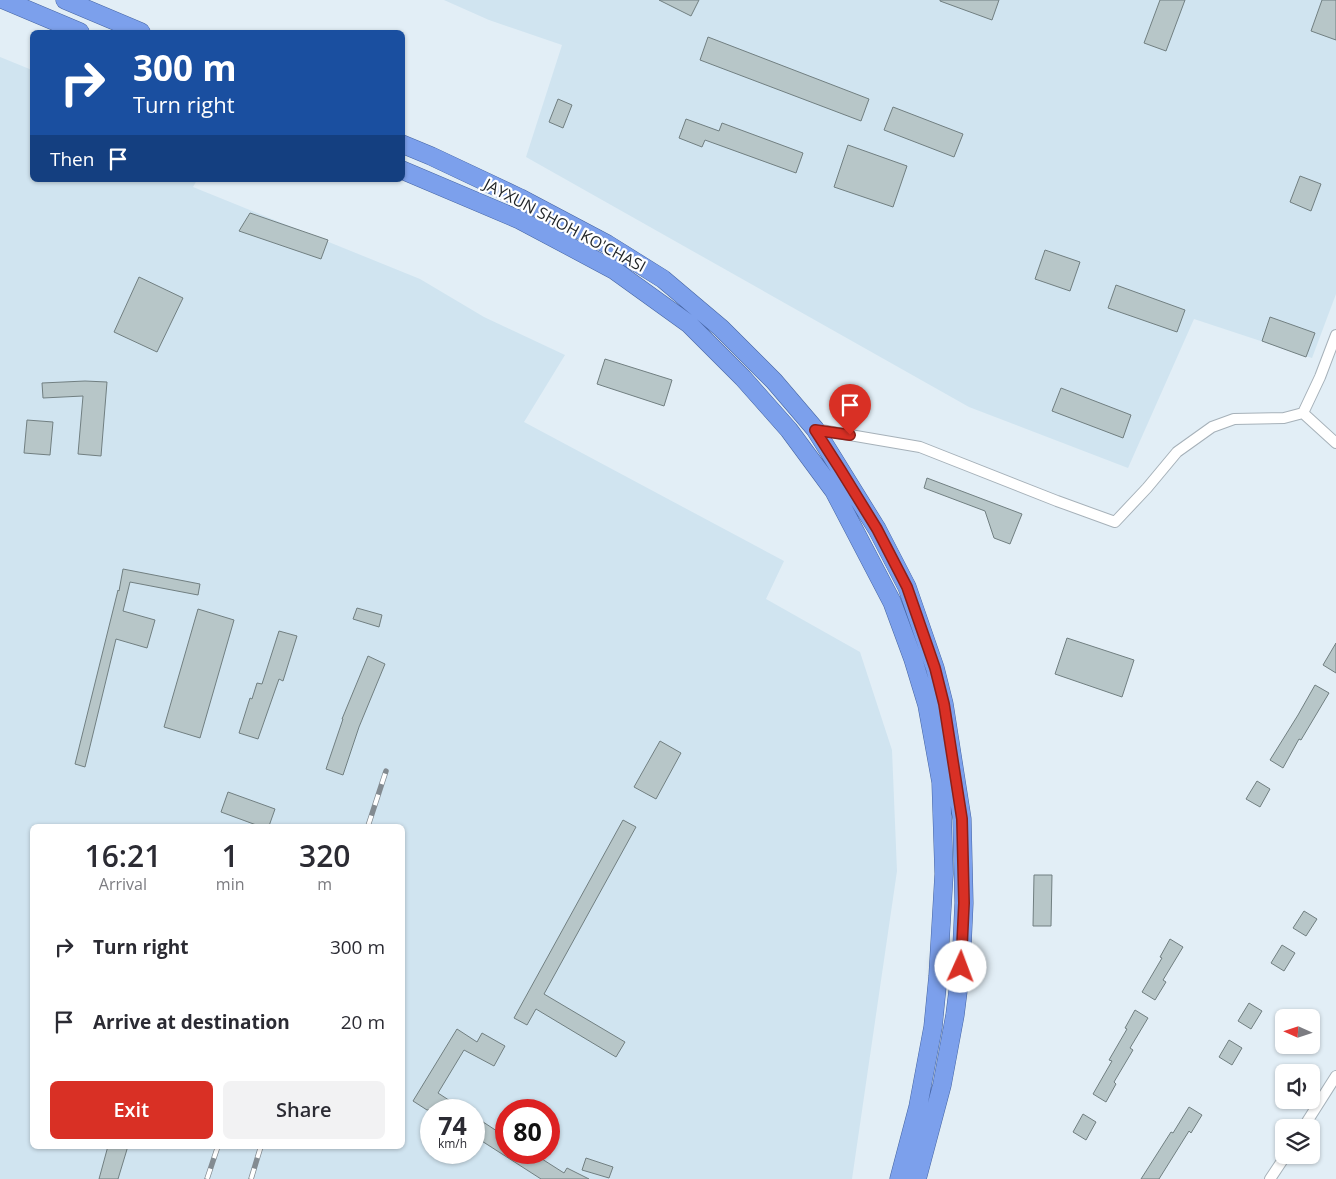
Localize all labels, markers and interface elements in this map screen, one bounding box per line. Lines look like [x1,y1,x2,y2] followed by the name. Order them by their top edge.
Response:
[133,44,237,91] text: 300 m
[50,50,115,115] icon: right
[133,89,235,119] text: Turn right
[104,145,132,173] icon: arrive
[50,146,94,172] text: Then
[478,172,650,277] street label: JAYXUN SHOH KO'CHASI
[829,384,871,435] pin
[836,391,864,419] icon: arrive
[85,835,161,876] text: 16:21
[222,835,239,876] text: 1
[299,835,350,876] text: 320
[99,873,147,895] text: Arrival
[216,873,245,895] text: min
[317,873,332,895] text: m
[50,933,78,961] icon: right
[93,934,188,960] text: Turn right
[330,934,385,960] text: 300 m
[934,940,986,992] position arrow
[50,1008,78,1036] icon: arrive
[93,1009,290,1035] text: Arrive at destination
[341,1009,385,1035] text: 20 m
[1275,1009,1320,1054] north arrow
[1275,1009,1320,1164] map controls
[1275,1064,1320,1109] button: sound
[50,1081,213,1139] button: Exit
[223,1081,385,1139] button: Share
[495,1099,560,1164] speed limit sign: 80
[438,1108,467,1142] text: 74
[1275,1119,1320,1164] button: layers
[438,1135,467,1152] text: km/h

